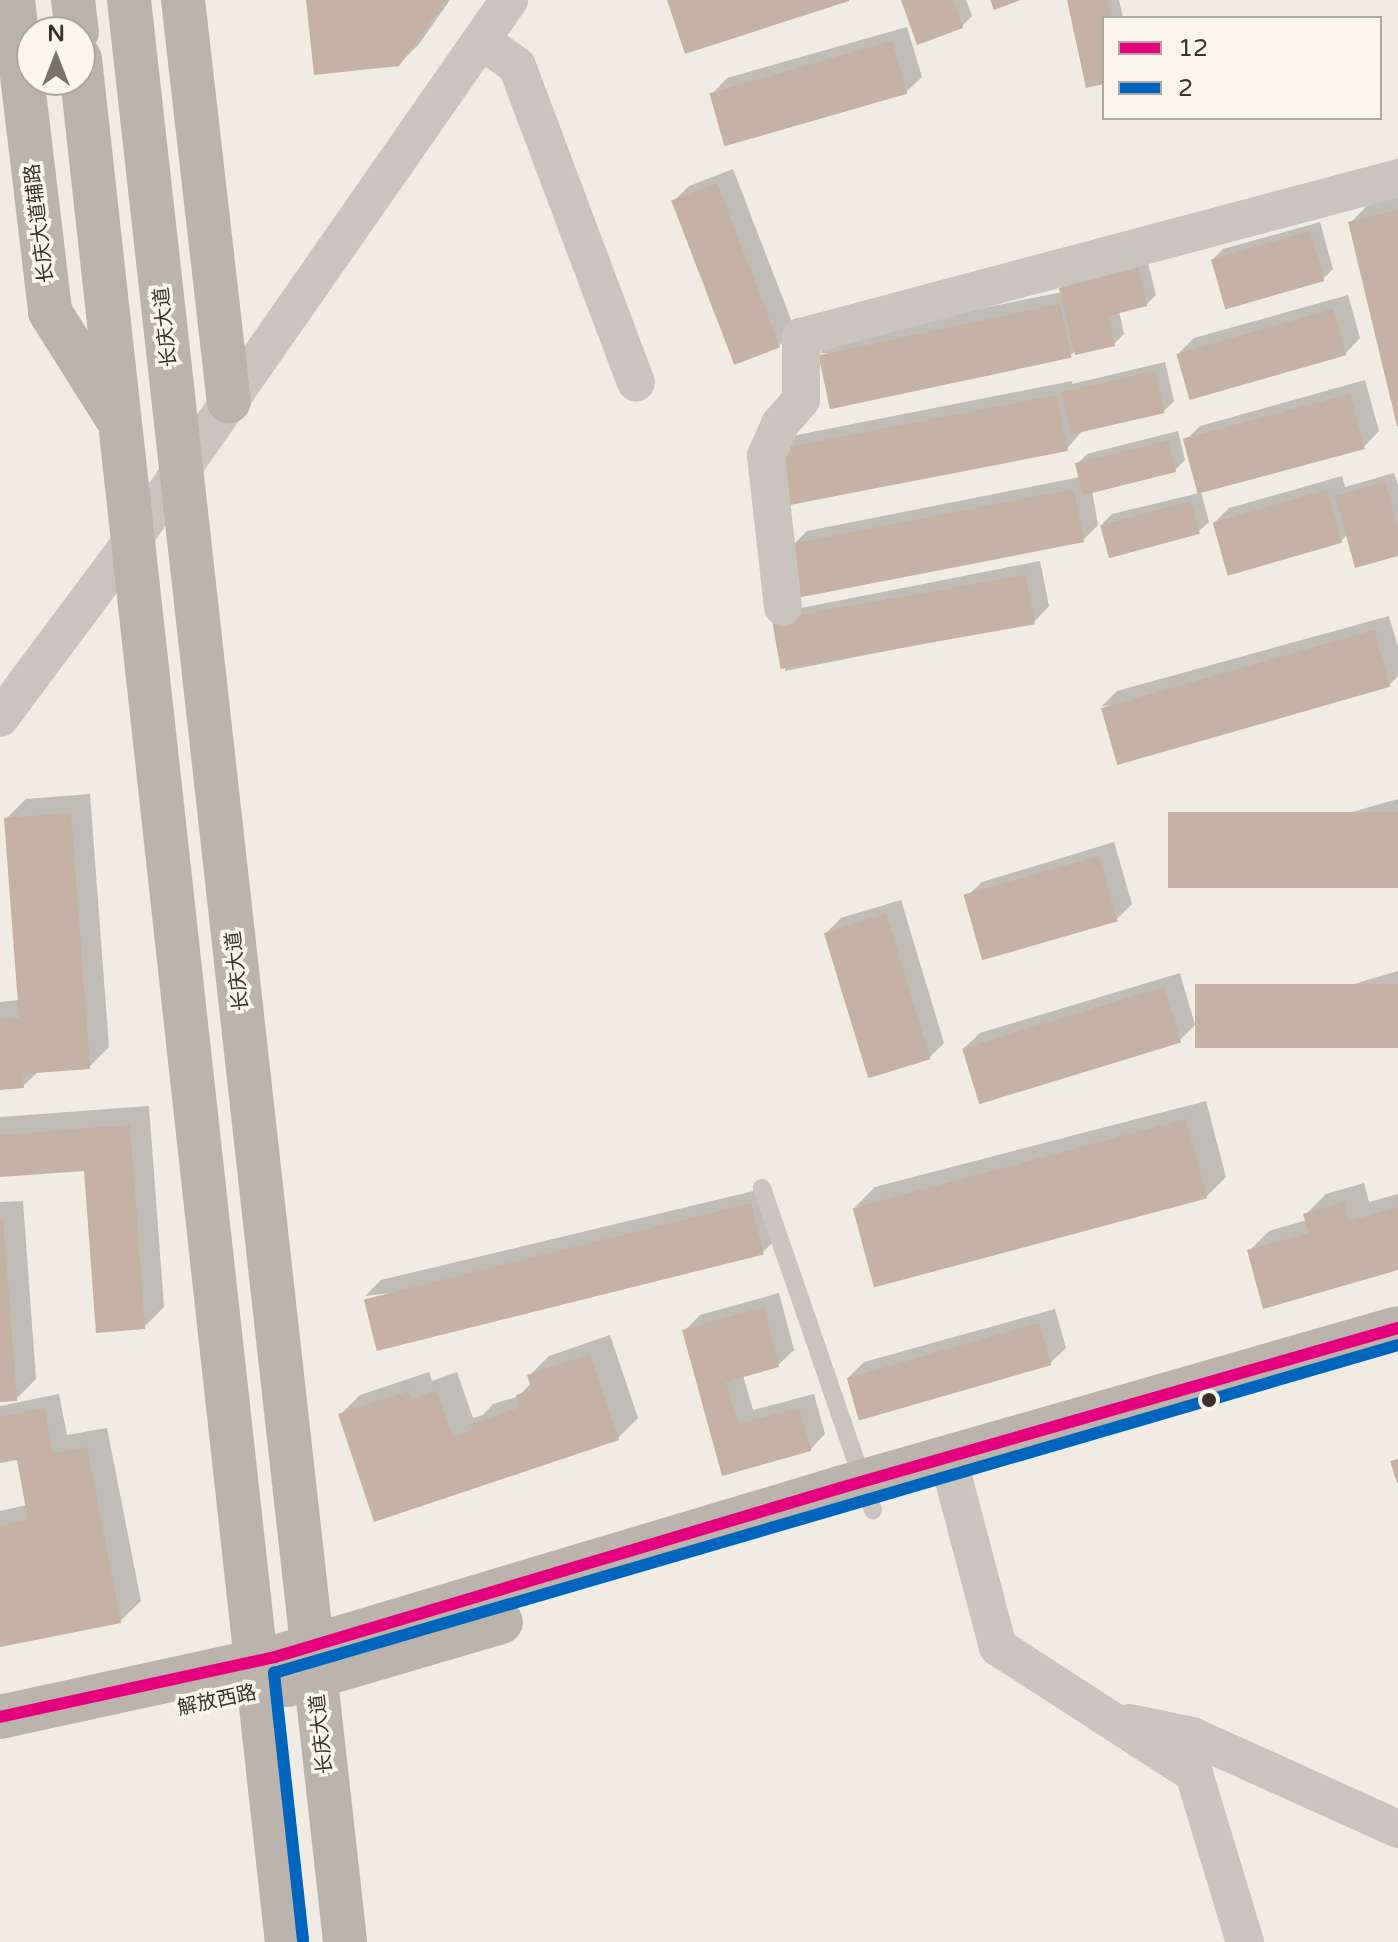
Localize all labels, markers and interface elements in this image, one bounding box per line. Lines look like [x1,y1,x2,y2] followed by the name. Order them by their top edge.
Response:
[16,16,96,96] north arrow
[1102,16,1382,120] legend
[47,21,65,47] text: N
[1178,34,1208,63] text: 12
[1178,74,1193,103] text: 2
[21,162,59,284] street label: 长庆大道辅路
[150,286,182,368] street label: 长庆大道
[222,930,254,1012] street label: 长庆大道
[1201,1392,1217,1408] unlabelled marker
[175,1681,259,1721] street label: 解放西路
[306,1693,338,1775] street label: 长庆大道

